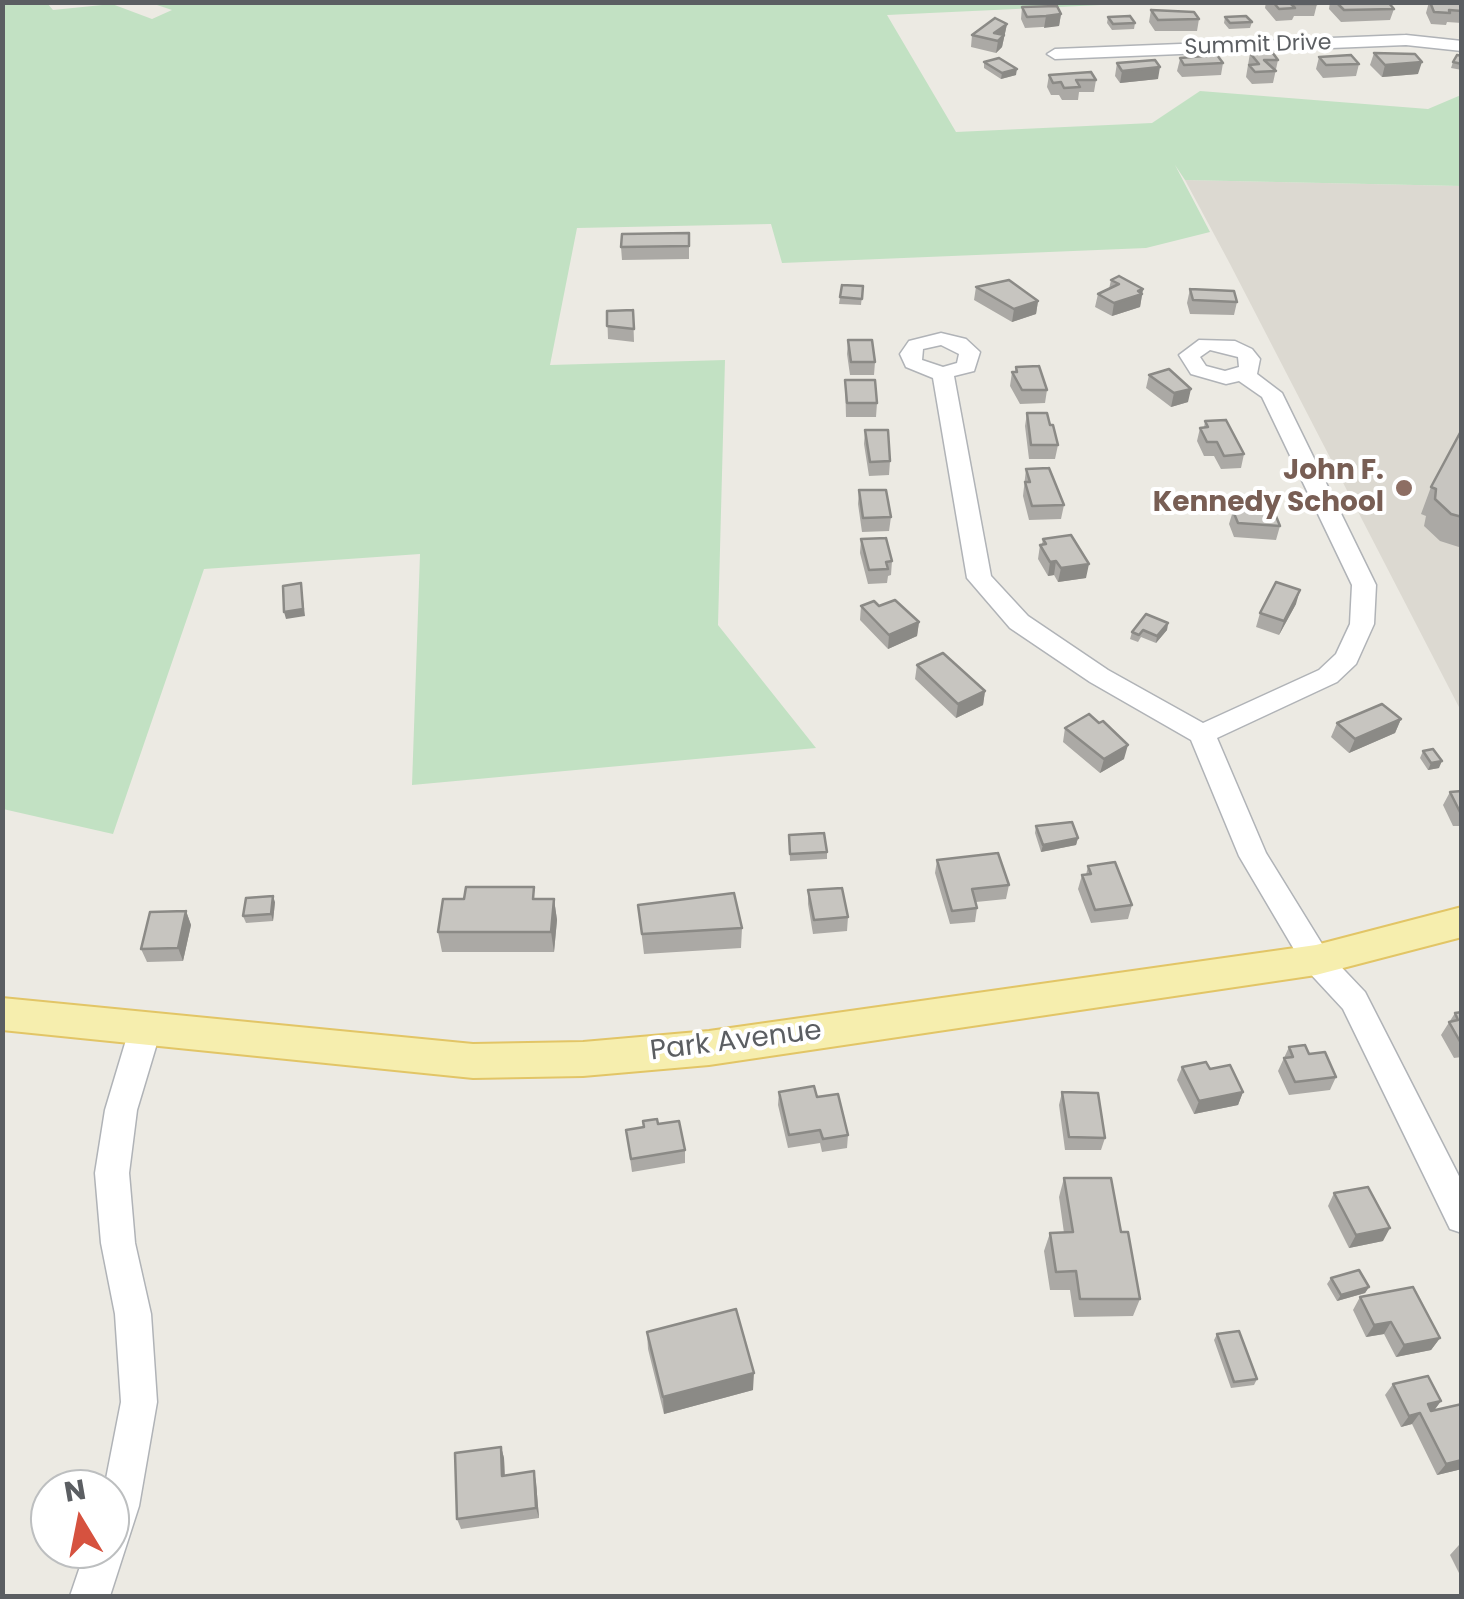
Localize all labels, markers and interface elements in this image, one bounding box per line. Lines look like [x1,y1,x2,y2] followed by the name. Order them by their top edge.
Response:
[1184,30,1332,62] street label: Summit Drive
[1153,455,1384,521] place label: John F. Kennedy School
[1393,477,1415,499] marker: John F. Kennedy School
[648,1015,824,1069] street label: Park Avenue
[30,1469,130,1569] north arrow
[61,1470,89,1512] text: N

